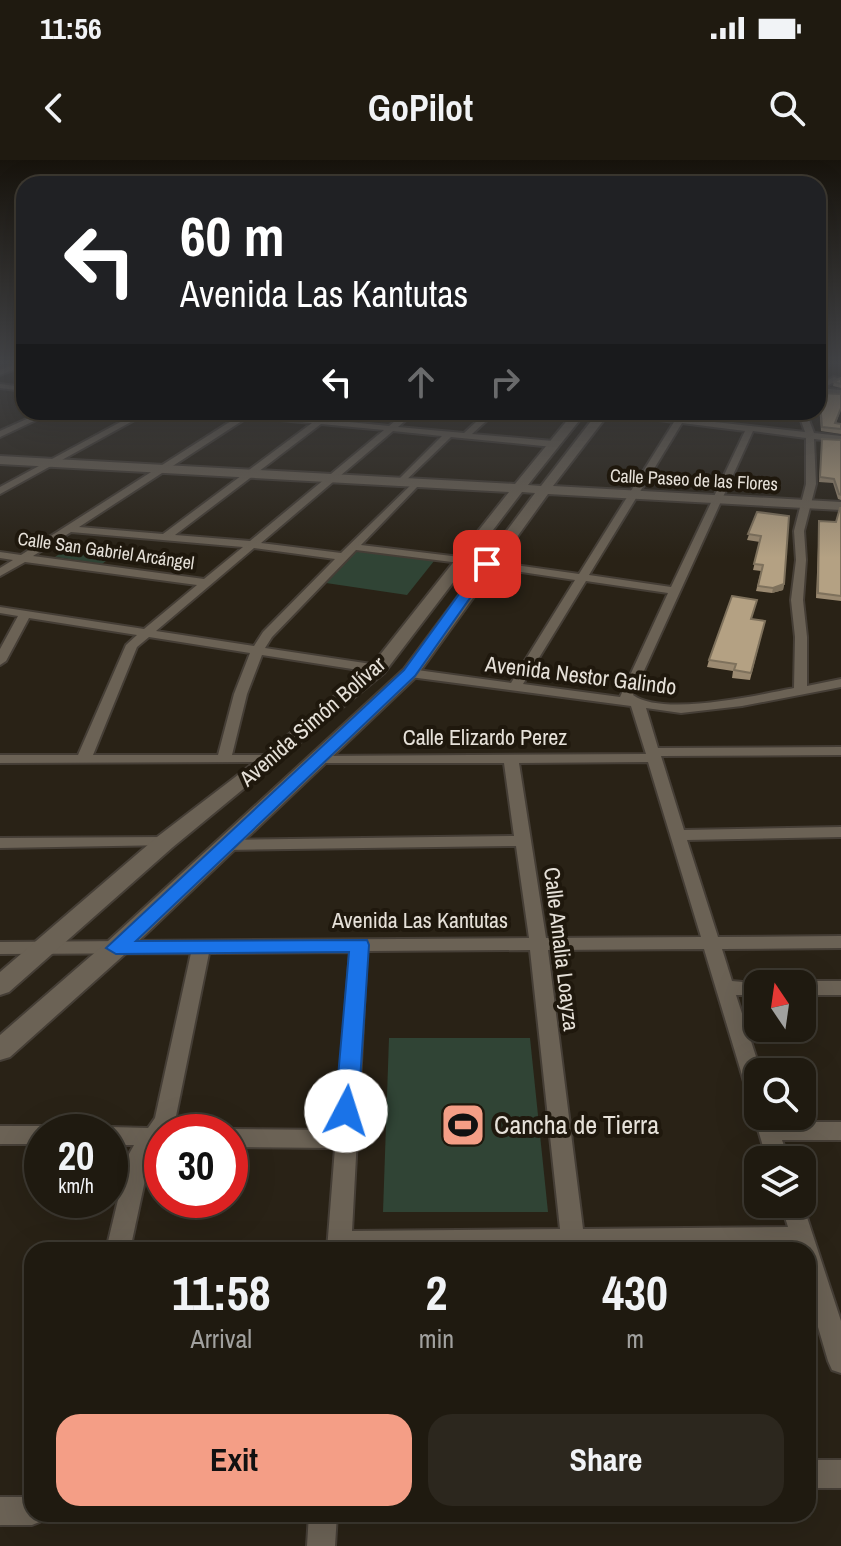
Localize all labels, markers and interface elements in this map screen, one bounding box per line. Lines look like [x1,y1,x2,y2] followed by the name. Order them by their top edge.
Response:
[40,8,102,48] text: 11:56
[368,84,473,132] text: GoPilot
[32,86,76,130] icon: back
[765,86,809,130] icon: search
[180,198,285,273] text: 60 m
[48,208,152,312] icon: left
[180,270,468,318] text: Avenida Las Kantutas
[315,360,359,404] icon: left
[399,360,443,404] icon: ahead
[483,360,527,404] icon: right
[609,463,779,496] street label: Calle Paseo de las Flores
[16,526,196,575] street label: Calle San Gabriel Arcángel
[453,530,521,598] pin
[465,542,509,586] icon: arrive
[483,648,678,702] street label: Avenida Nestor Galindo
[232,649,391,793] street label: Avenida Simón Bolívar
[403,722,567,752] street label: Calle Elizardo Perez
[537,866,587,1032] street label: Calle Amalia Loayza
[331,905,508,935] street label: Avenida Las Kantutas
[744,970,816,1042] north arrow
[744,970,816,1218] map controls
[744,1058,816,1130] button: search
[304,1069,388,1153] position arrow
[439,1101,487,1149] sports icon: Cancha de Tierra
[494,1107,659,1142] place label: Cancha de Tierra
[144,1114,248,1218] speed limit sign: 30
[58,1129,94,1182] text: 20
[744,1146,816,1218] button: layers
[58,1172,94,1199] text: km/h
[172,1260,271,1325] text: 11:58
[425,1260,447,1325] text: 2
[602,1260,668,1325] text: 430
[191,1321,252,1356] text: Arrival
[419,1321,454,1356] text: min
[626,1321,644,1356] text: m
[56,1414,412,1506] button: Exit
[428,1414,784,1506] button: Share

